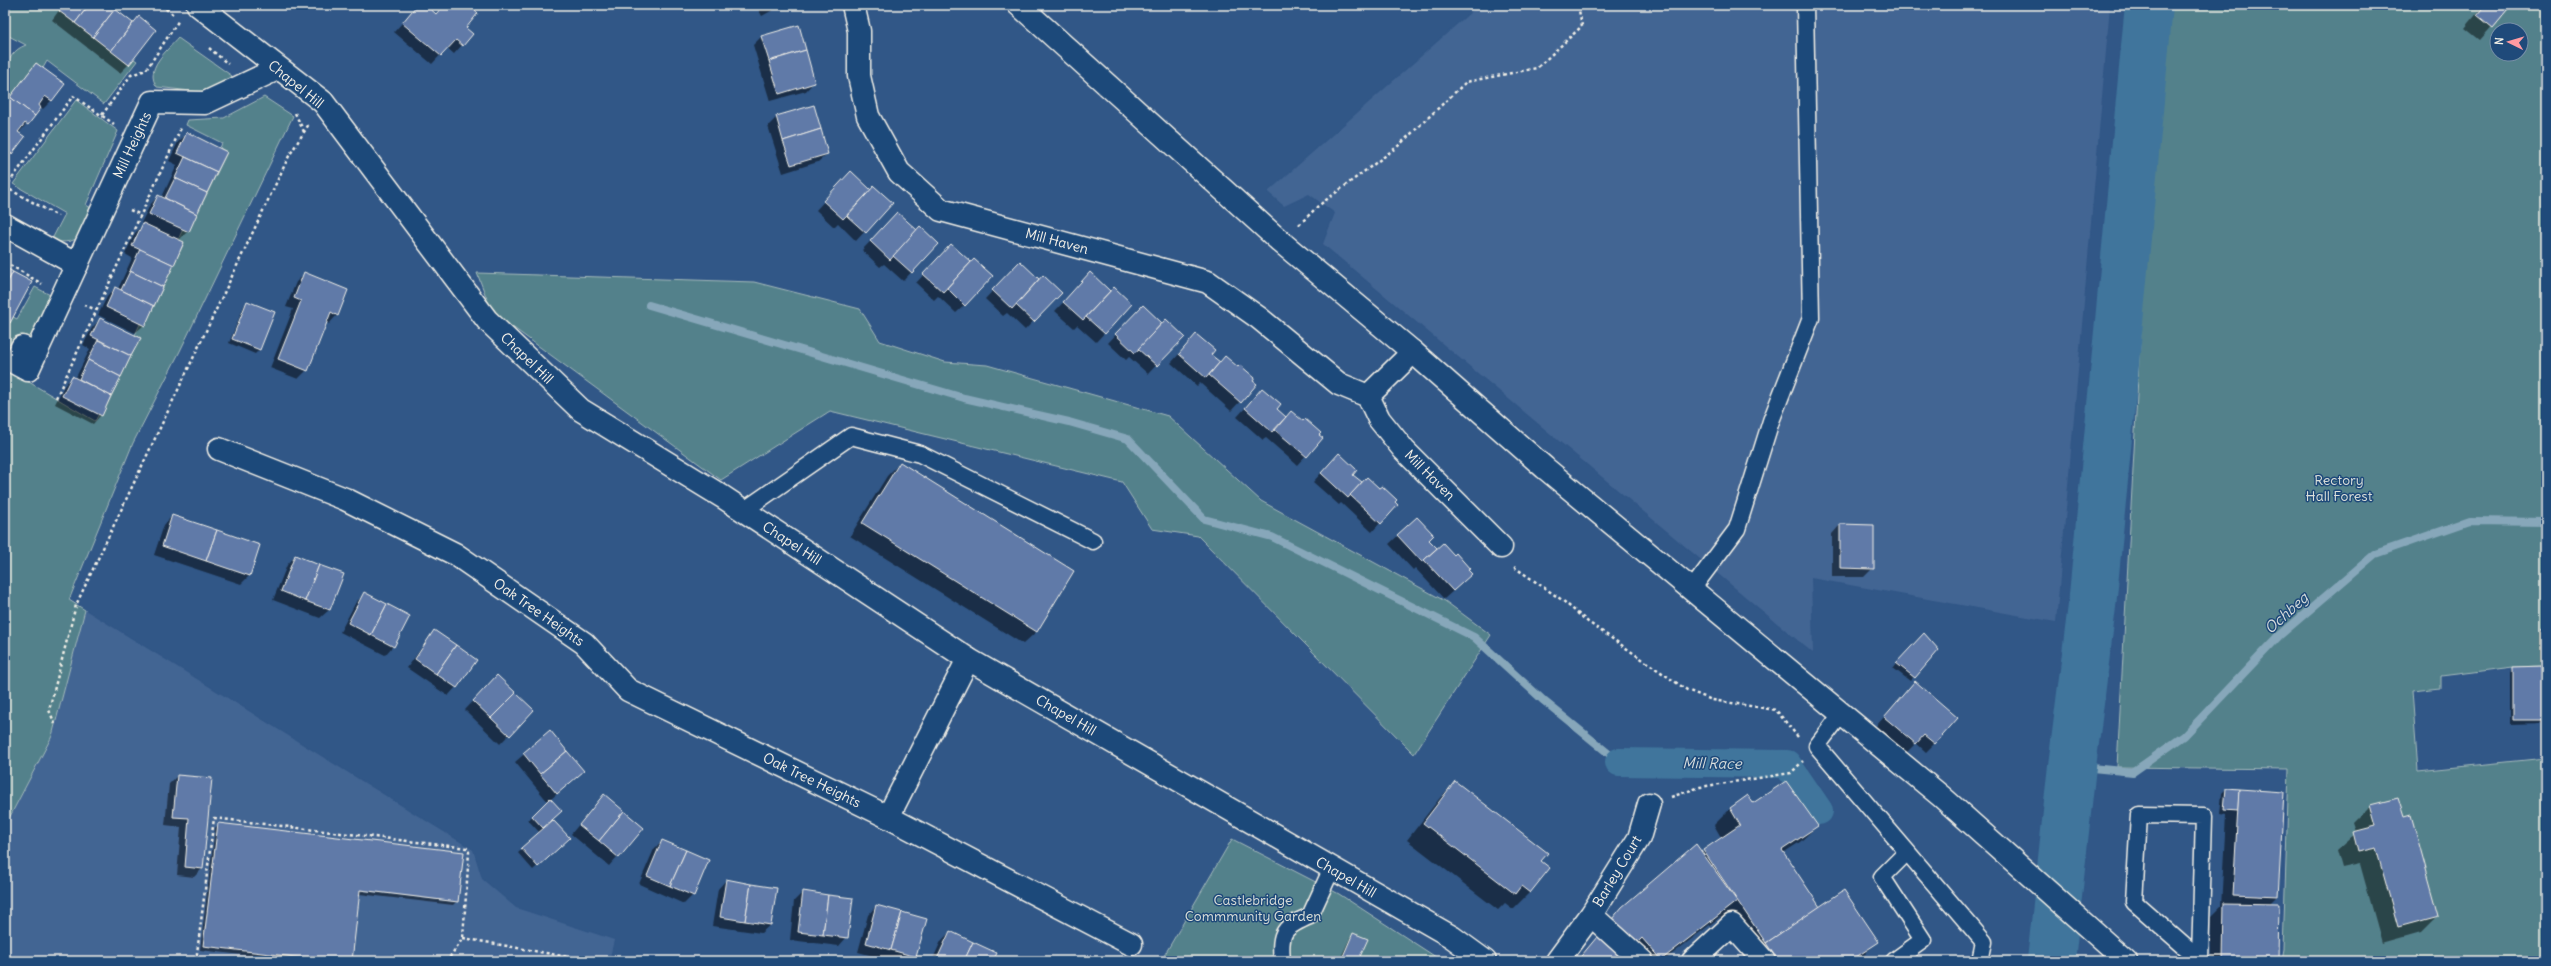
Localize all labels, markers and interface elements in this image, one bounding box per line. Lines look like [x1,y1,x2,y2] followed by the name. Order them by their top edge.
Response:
[2489,22,2529,62] north arrow
[2492,37,2506,46] text: N
[264,56,328,112] street label: Chapel Hill
[109,109,155,181] street label: Mill Heights
[1024,224,1090,258] street label: Mill Haven
[497,328,557,388] street label: Chapel Hill
[1401,446,1459,504] street label: Mill Haven
[2306,471,2373,505] park label: Rectory Hall Forest
[759,517,825,569] street label: Chapel Hill
[490,574,588,650] street label: Oak Tree Heights
[2260,587,2313,638] water label: Ochbeg
[1033,691,1099,739] street label: Chapel Hill
[760,748,864,812] street label: Oak Tree Heights
[1682,753,1743,773] water label: Mill Race
[1589,832,1646,910] street label: Barley Court
[1313,853,1379,901] street label: Chapel Hill
[1185,891,1321,925] park label: Castlebridge Commmunity Garden

